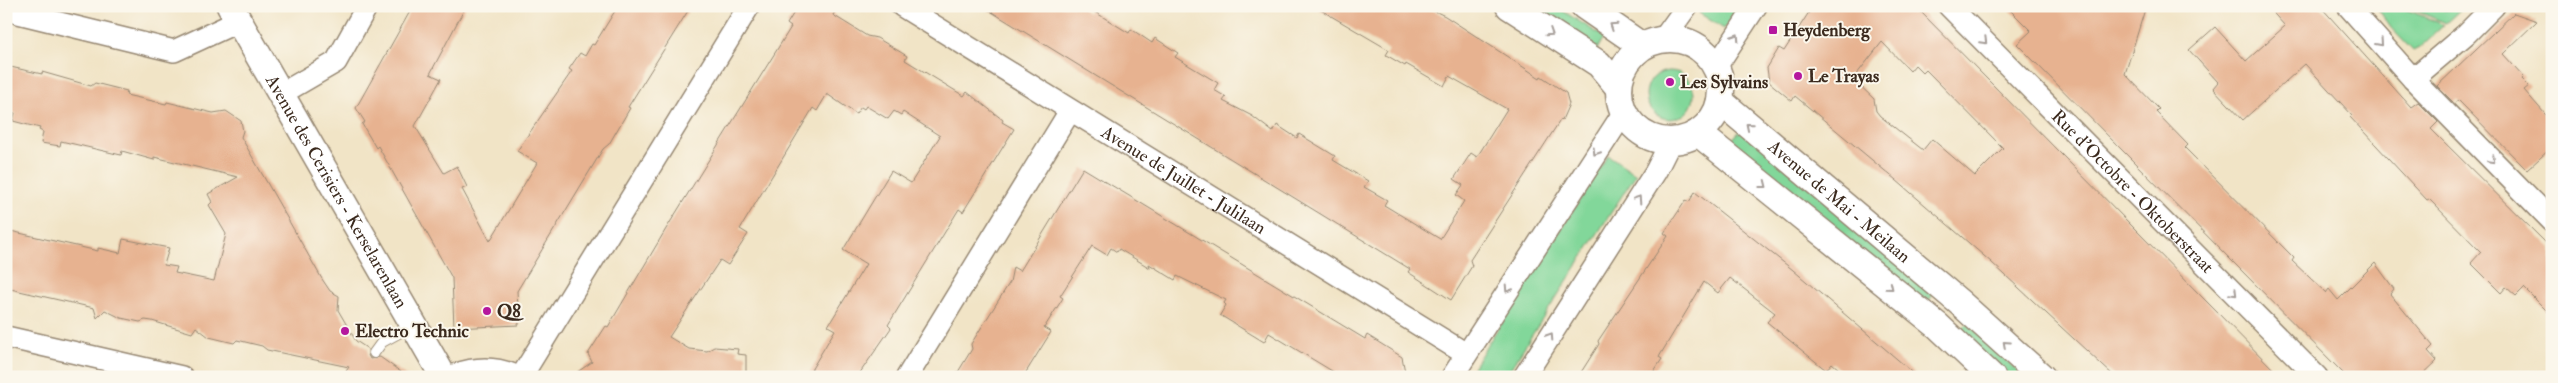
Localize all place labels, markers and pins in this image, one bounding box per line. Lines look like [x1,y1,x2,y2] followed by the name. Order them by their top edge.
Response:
[1783,19,1871,42] place label: Heydenberg
[1767,24,1779,36] marker: Heydenberg
[1808,65,1879,88] place label: Le Trayas
[1792,70,1804,82] marker: Le Trayas
[1680,71,1768,94] place label: Les Sylvains
[1664,76,1676,88] marker: Les Sylvains
[497,300,524,323] place label: Q8
[481,305,493,317] marker: Q8
[355,320,470,343] place label: Electro Technic
[339,325,351,337] marker: Electro Technic

